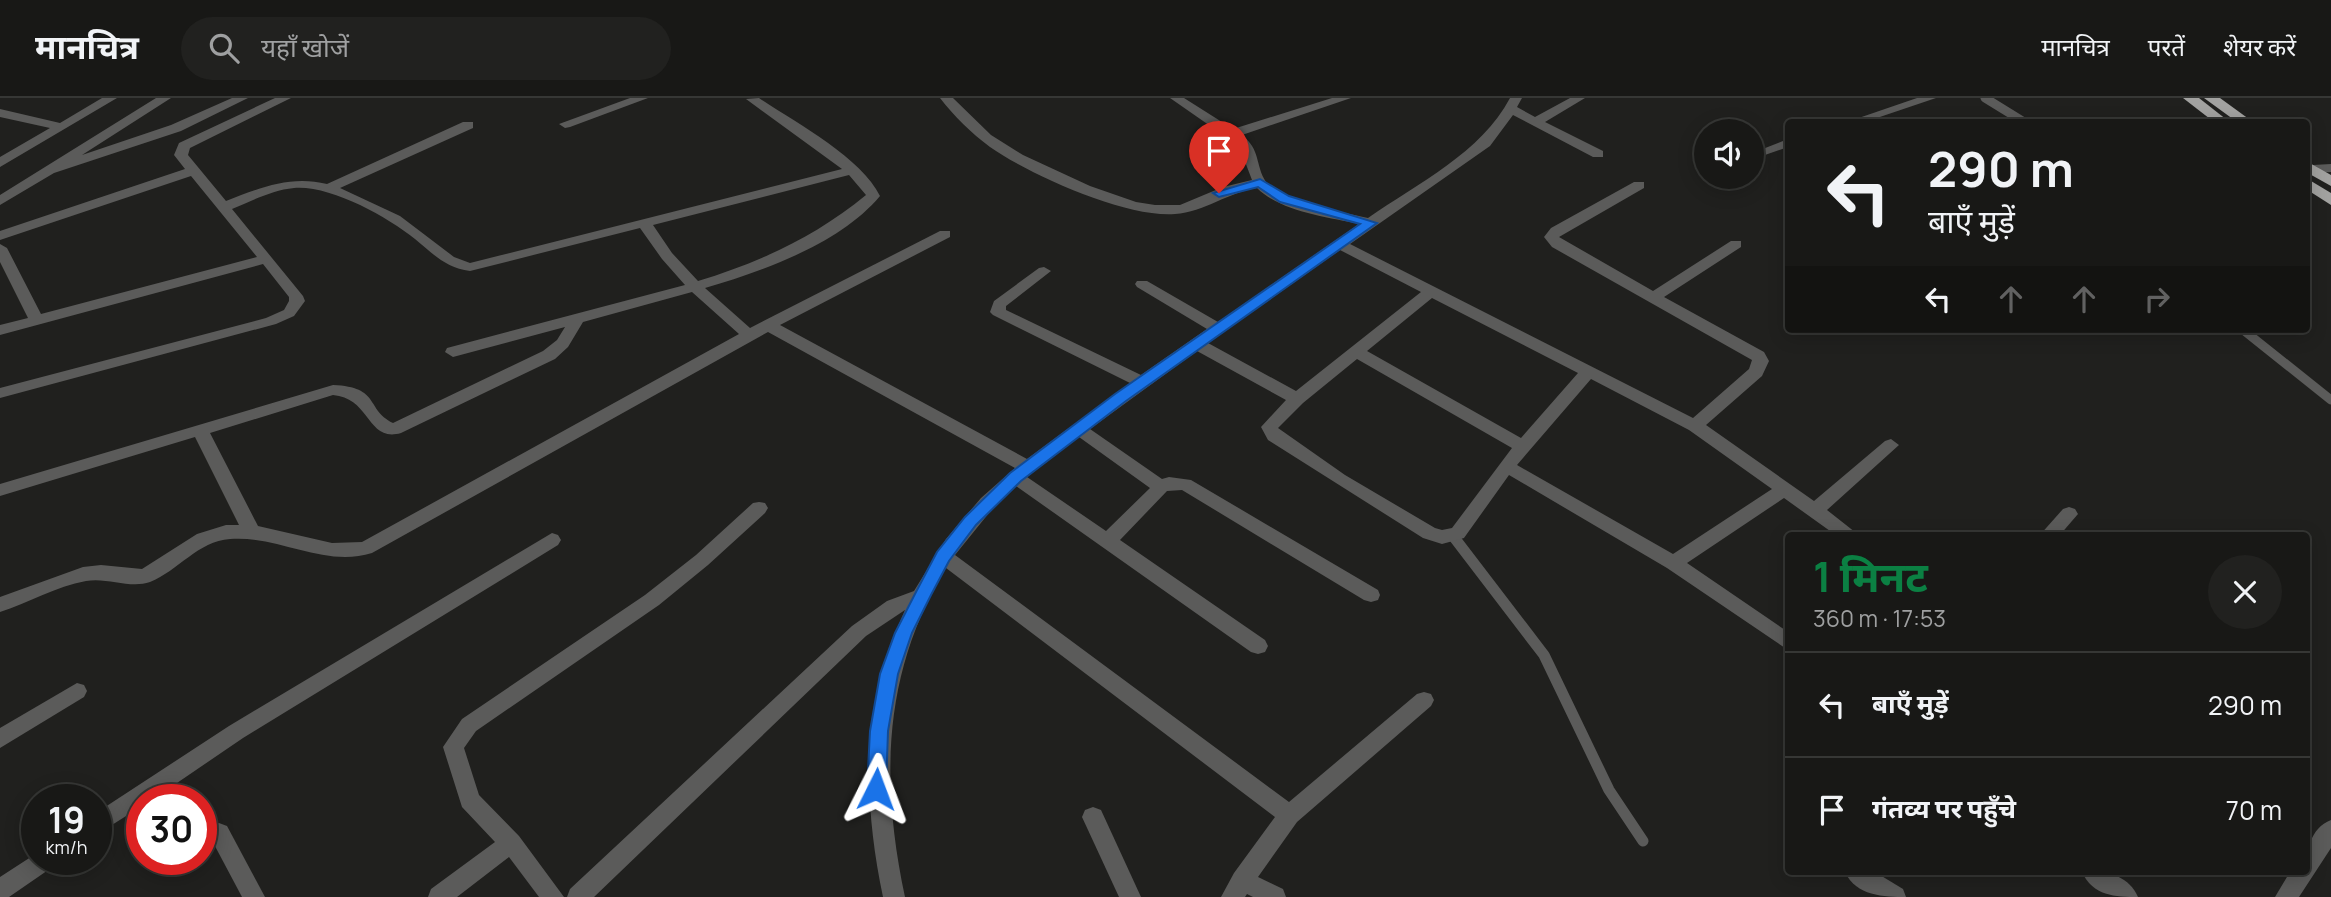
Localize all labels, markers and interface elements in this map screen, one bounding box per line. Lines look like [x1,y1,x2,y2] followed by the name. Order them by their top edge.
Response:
[181,17,671,80] search box
[35,24,139,69] text: मानचित्र
[205,29,243,67] icon: search
[261,29,349,65] text: यहाँ खोजें
[2041,30,2110,63] text: मानचित्र
[2148,30,2185,63] text: परतें
[2223,30,2296,63] text: शेयर करें
[1694,119,1764,189] map controls
[1694,119,1764,189] button: sound
[1189,121,1249,193] pin
[1200,132,1238,170] icon: arrive
[1928,135,2074,202] text: 290 m
[1813,147,1904,238] icon: left
[1928,199,2015,243] text: बाएँ मुड़ें
[1919,280,1957,318] icon: left
[1992,280,2030,318] icon: ahead
[2065,280,2103,318] icon: ahead
[2138,280,2176,318] icon: right
[1813,547,1928,605] text: 1 मिनट
[2208,555,2282,629] button: close
[1813,602,1946,634] text: 360 m · 17:53
[1872,685,1949,721] text: बाएँ मुड़ें
[1813,686,1851,724] icon: left
[2208,687,2282,723] text: 290 m
[839,752,913,826] position arrow
[126,784,217,875] speed limit sign: 30
[1872,790,2016,826] text: गंतव्य पर पहुँचे
[1813,791,1851,829] icon: arrive
[2226,792,2282,828] text: 70 m
[48,796,85,844] text: 19
[46,835,87,859] text: km/h

